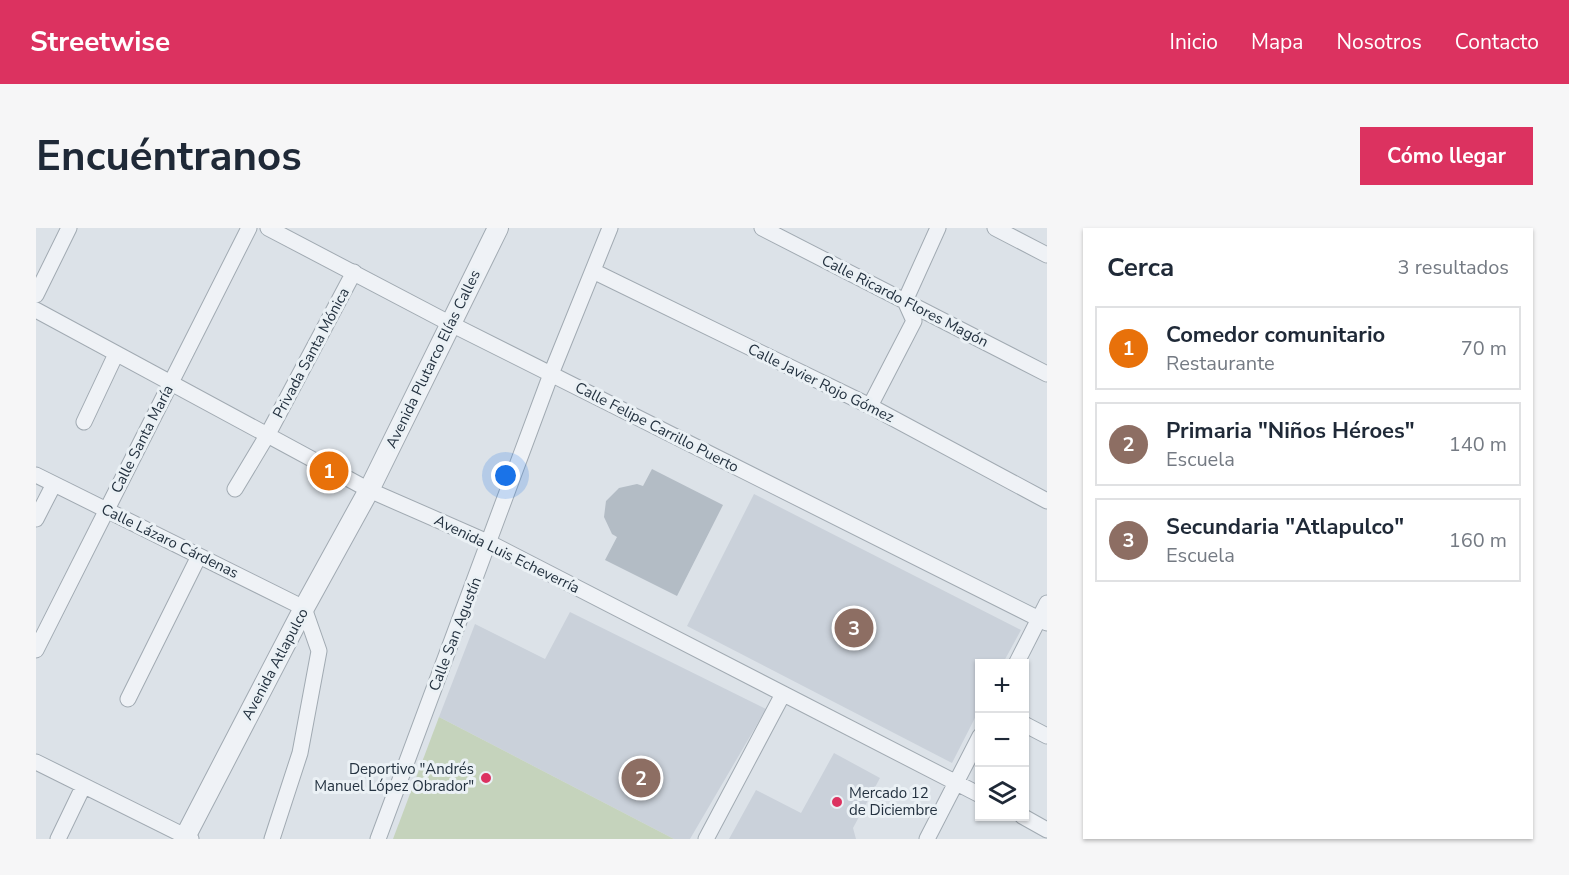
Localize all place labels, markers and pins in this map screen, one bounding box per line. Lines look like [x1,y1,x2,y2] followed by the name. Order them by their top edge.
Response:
[310,448,348,494] pin: 1
[834,606,874,650] pin: 3
[622,756,660,800] pin: 2
[314,759,474,796] place label: Deportivo "Andrés Manuel López Obrador"
[479,771,493,785] marker: Deportivo "Andrés Manuel López Obrador"
[849,783,937,820] place label: Mercado 12 de Diciembre
[830,795,844,809] marker: Mercado 12 de Diciembre

